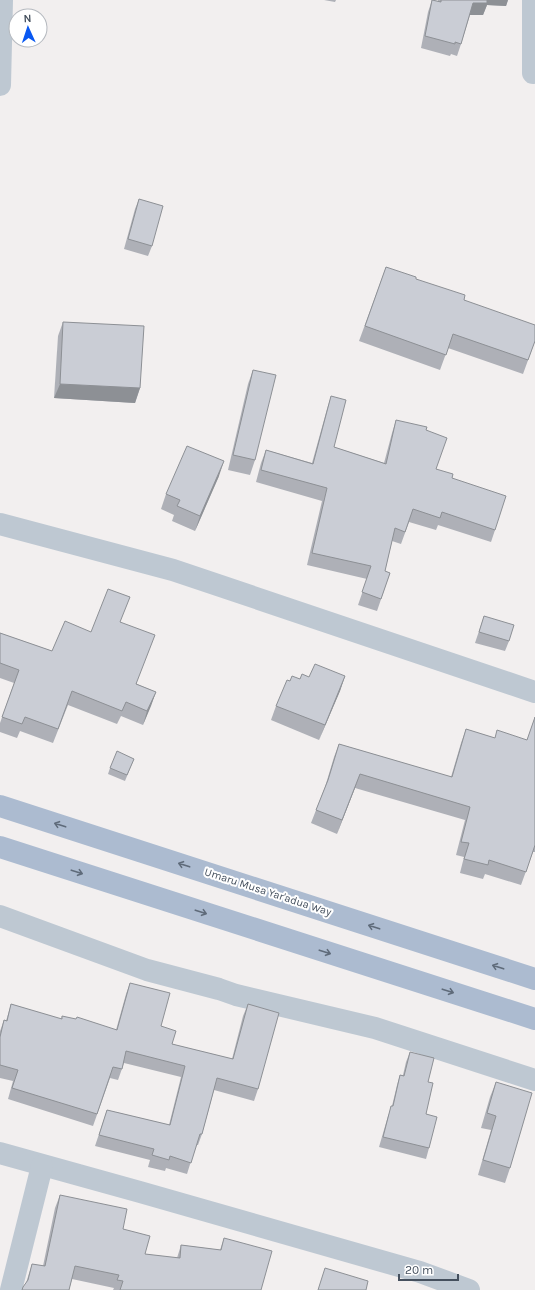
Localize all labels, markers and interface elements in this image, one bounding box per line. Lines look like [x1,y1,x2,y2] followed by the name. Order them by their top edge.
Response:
[8,8,48,48] north arrow
[23,12,32,25] text: N
[54,821,67,828] one-way arrow
[178,861,191,868] one-way arrow
[203,865,333,919] street label: Umaru Musa Yar'adua Way
[70,869,83,876] one-way arrow
[194,909,207,916] one-way arrow
[368,923,381,930] one-way arrow
[318,948,330,956] one-way arrow
[492,963,505,970] one-way arrow
[442,988,454,996] one-way arrow
[399,1256,458,1282] scale bar
[405,1263,433,1277] text: 20 m

